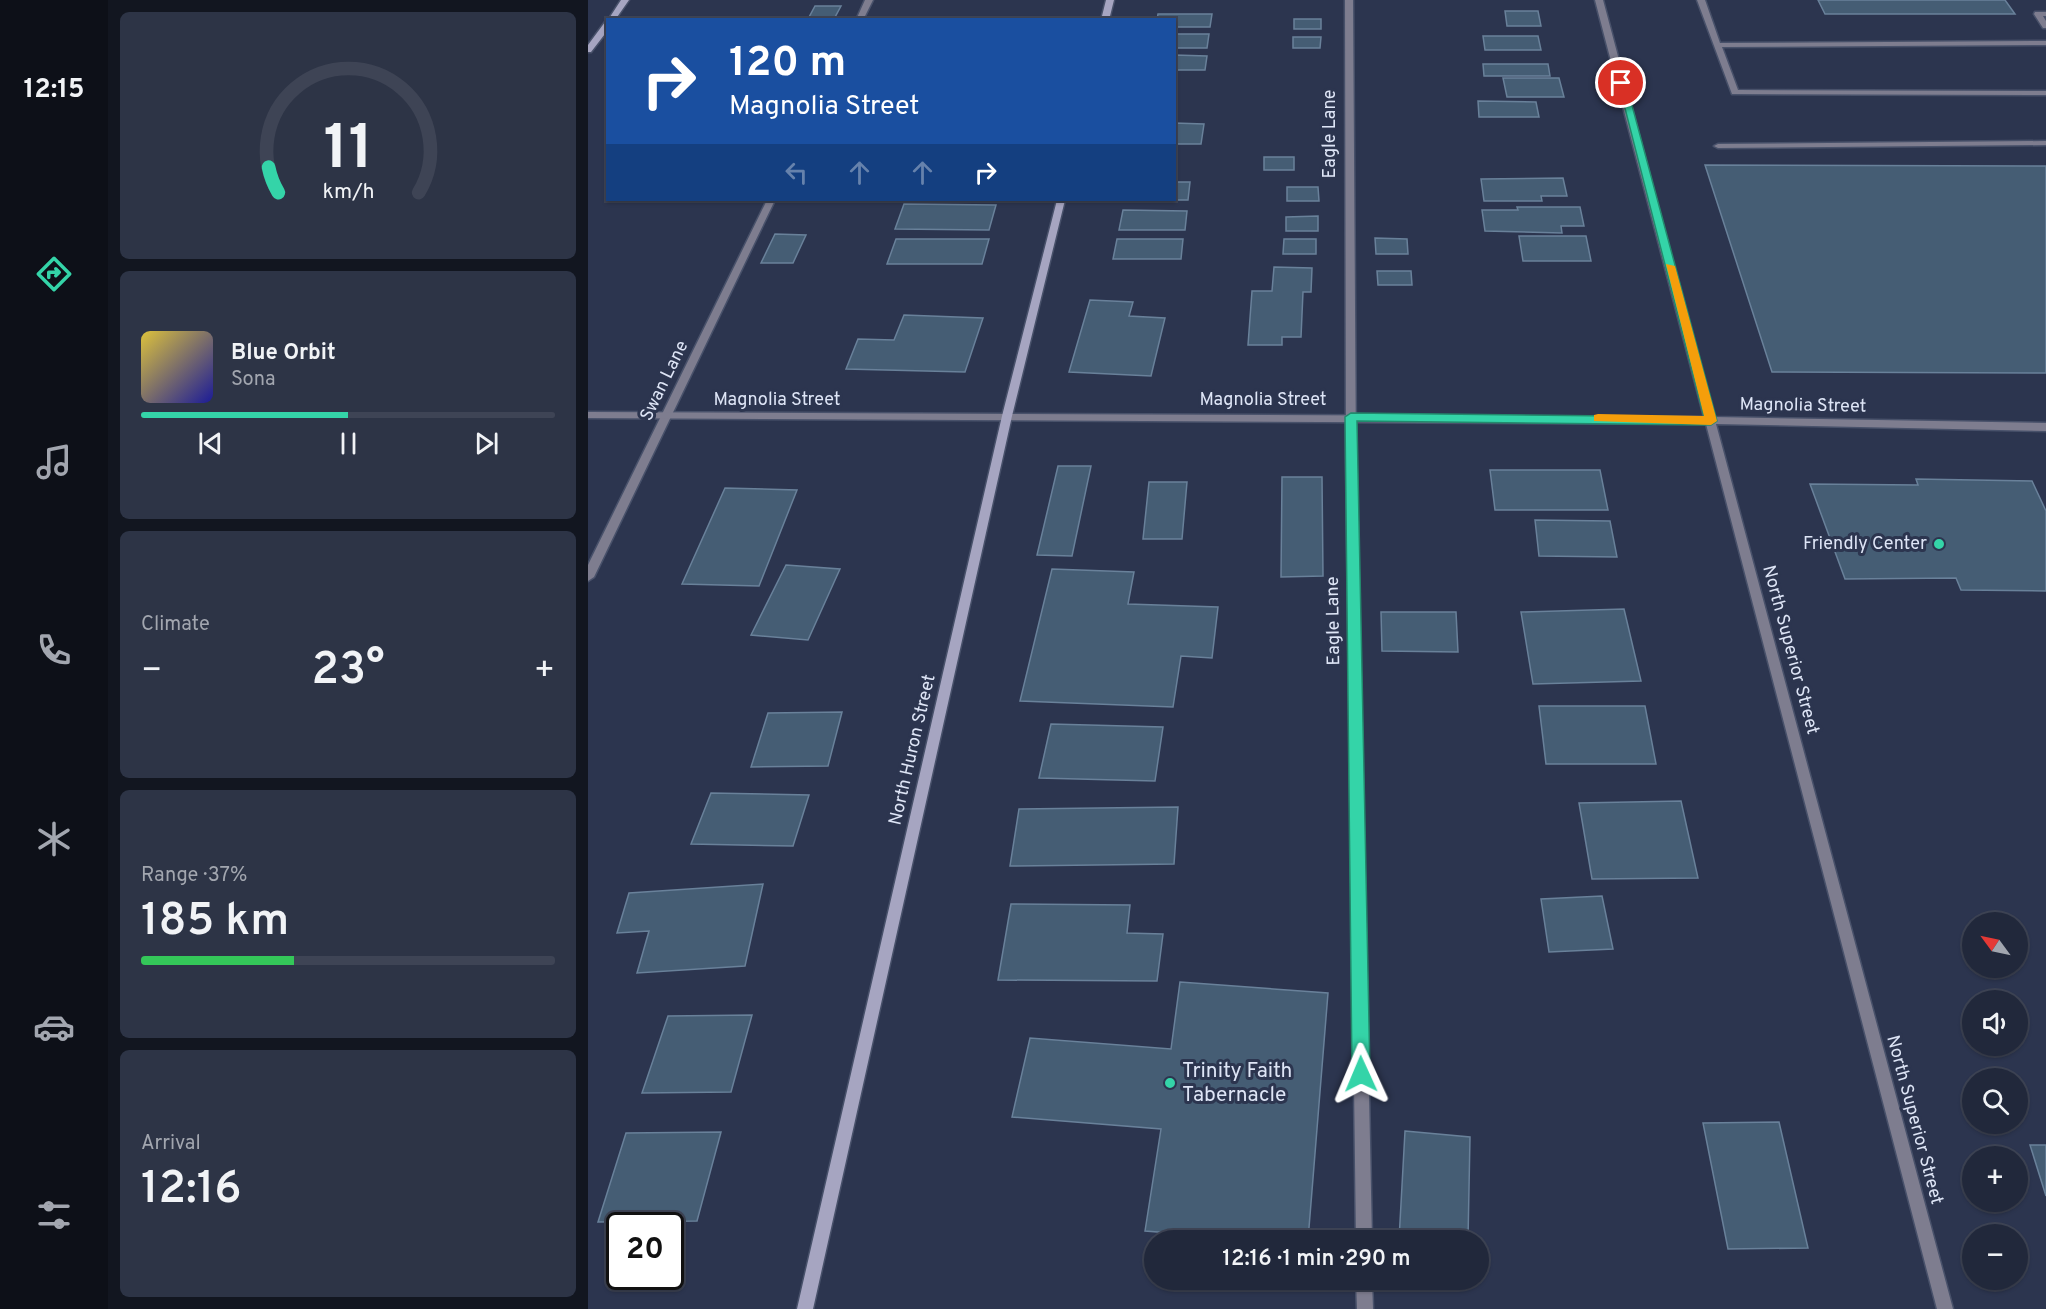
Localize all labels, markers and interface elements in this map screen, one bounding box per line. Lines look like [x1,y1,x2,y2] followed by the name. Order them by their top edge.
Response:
[729,38,846,91] text: 120 m
[630,42,708,120] icon: right
[1595,57,1646,108] pin
[1604,66,1637,99] icon: arrive
[23,73,85,107] text: 12:15
[1319,89,1342,179] street label: Eagle Lane
[729,90,919,124] text: Magnolia Street
[323,112,373,191] text: 11
[780,156,813,189] icon: left
[843,156,876,189] icon: ahead
[906,156,939,189] icon: ahead
[969,156,1002,189] icon: right
[322,179,374,206] text: km/h
[33,253,75,295] icon: directions
[636,337,694,425] street label: Swan Lane
[231,340,336,367] text: Blue Orbit
[231,367,276,393] text: Sona
[714,389,840,412] street label: Magnolia Street
[1200,389,1326,412] street label: Magnolia Street
[1739,393,1867,419] street label: Magnolia Street
[194,427,227,460] icon: previous
[332,427,365,460] icon: pause
[470,427,503,460] icon: next
[33,441,75,483] icon: music
[1803,533,1927,556] place label: Friendly Center
[1932,537,1946,551] marker: Friendly Center
[1756,563,1824,737] street label: North Superior Street
[1322,576,1346,666] street label: Eagle Lane
[141,612,210,638] text: Climate
[33,629,75,671] icon: phone
[311,643,385,700] text: 23°
[141,651,162,693] text: −
[534,651,555,693] text: +
[884,672,942,828] street label: North Huron Street
[33,818,75,860] icon: climate
[141,863,247,889] text: Range · 37%
[141,894,289,951] text: 185 km
[1962,912,2028,978] north arrow
[1962,912,2028,1290] map controls
[1962,990,2028,1056] button: sound
[33,1006,75,1048] icon: car
[1880,1033,1948,1207] street label: North Superior Street
[1329,1042,1393,1106] position arrow
[1182,1058,1292,1109] place label: Trinity Faith Tabernacle
[1962,1068,2028,1134] button: search
[1163,1076,1177,1090] marker: Trinity Faith Tabernacle
[141,1131,201,1157] text: Arrival
[1962,1146,2028,1212] button: +
[141,1162,242,1219] text: 12:16
[33,1194,75,1236] icon: filters
[606,1212,684,1290] speed limit sign: 20
[1962,1224,2028,1290] button: −
[1222,1246,1411,1273] text: 12:16 · 1 min · 290 m

